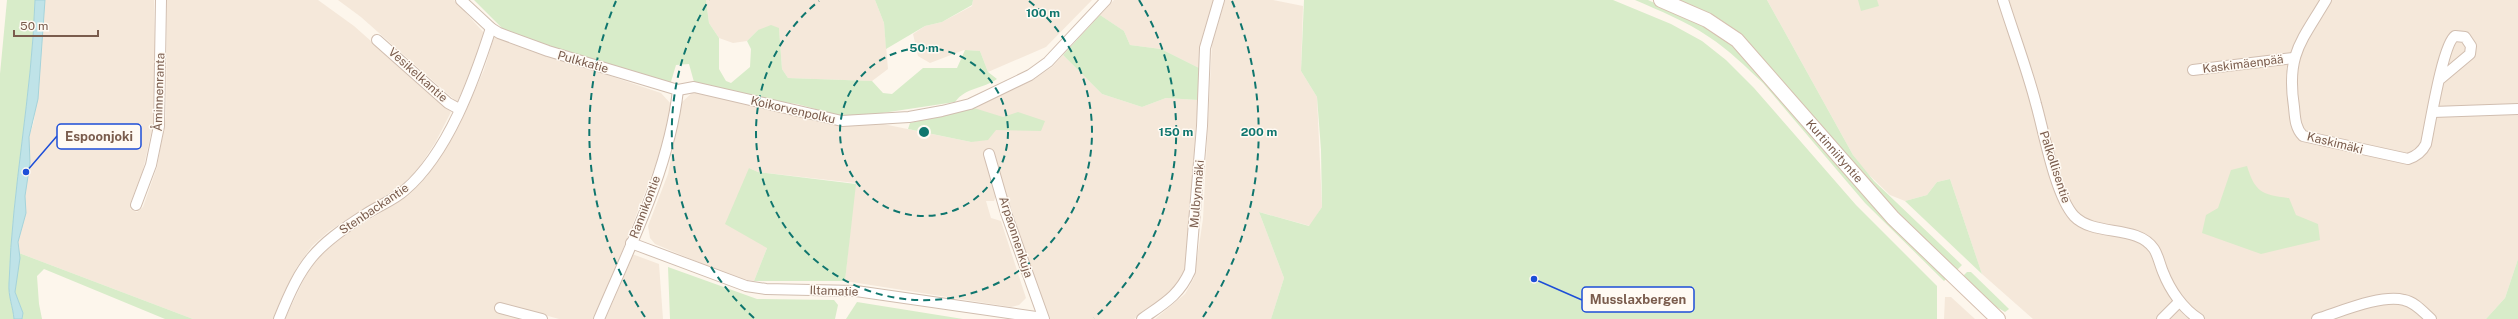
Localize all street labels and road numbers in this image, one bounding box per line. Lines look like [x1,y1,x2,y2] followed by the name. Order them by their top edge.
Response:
[386,45,451,105] street label: Vesikelkantie
[556,48,610,76] street label: Pulkkatie
[151,52,167,132] street label: Åminnenranta
[2202,52,2284,76] street label: Kaskimäenpää
[749,93,837,127] street label: Koikorvenpolku
[1803,117,1866,186] street label: Kurtinniityntie
[2037,129,2073,205] street label: Palkollisentie
[2306,129,2364,157] street label: Kaskimäki
[1187,159,1207,229] street label: Mulbynmäki
[627,174,663,240] street label: Rannikontie
[337,181,411,237] street label: Stenbackantie
[996,195,1036,279] street label: Arpaonnenkuja
[809,283,859,299] street label: Iltamatie

